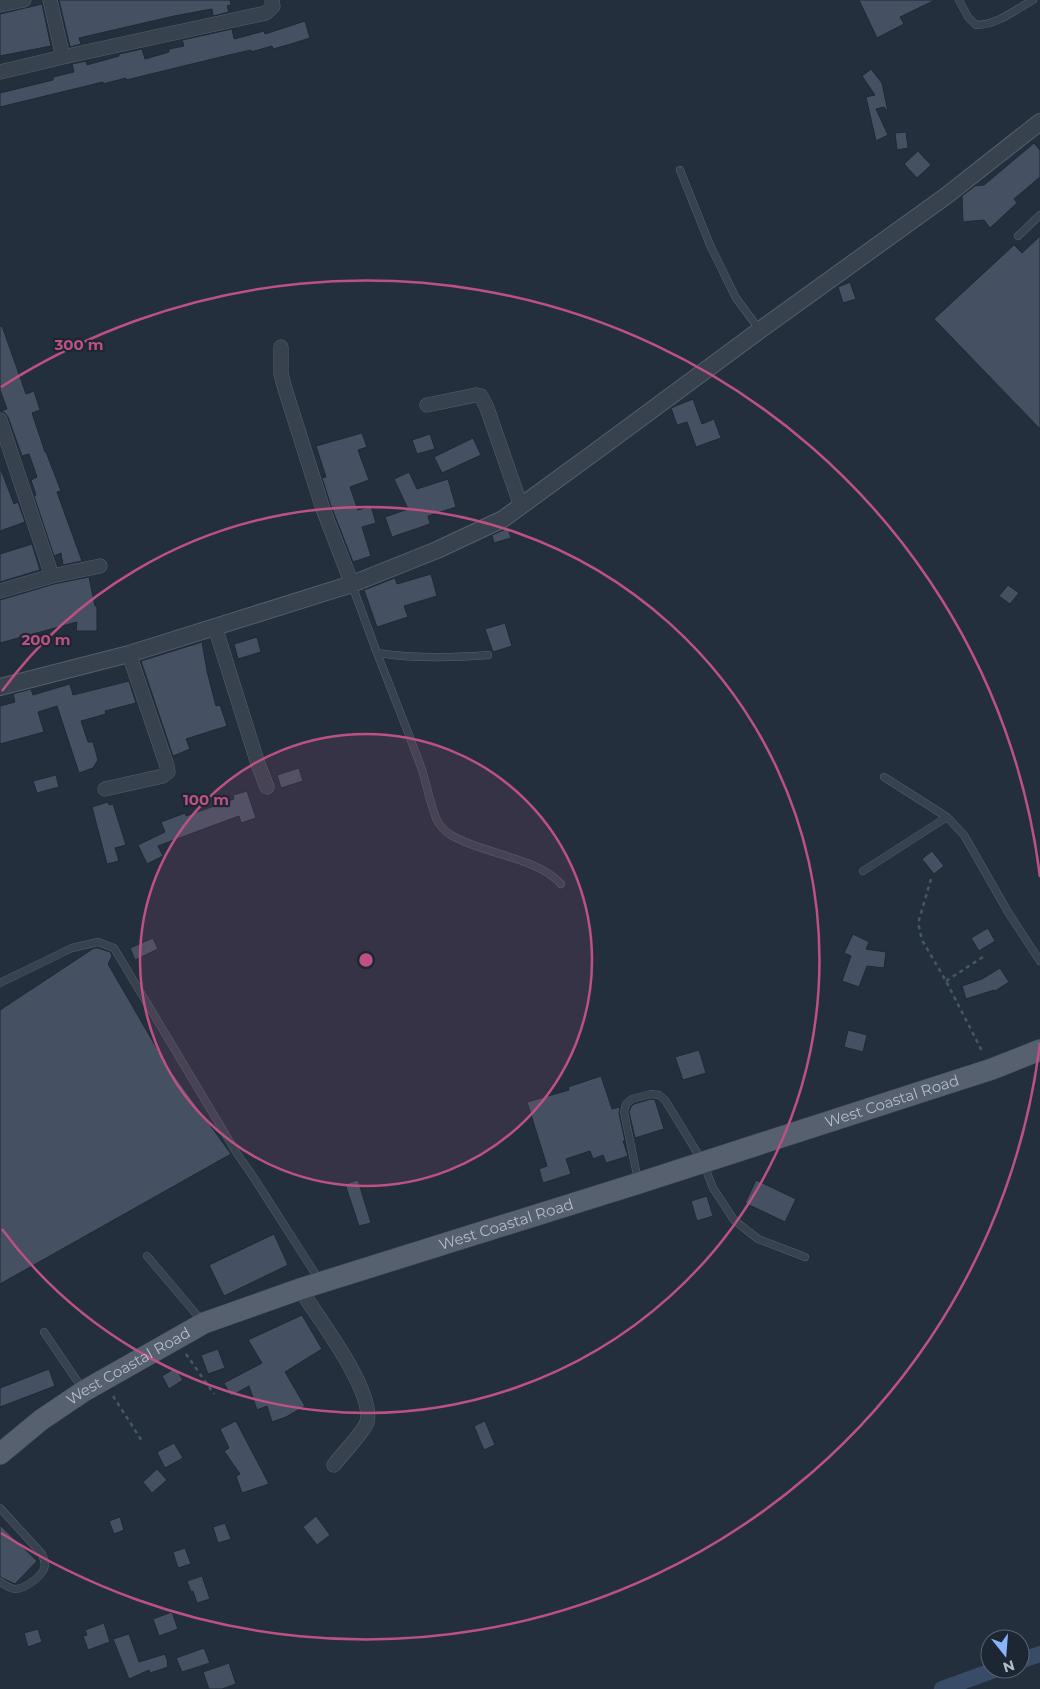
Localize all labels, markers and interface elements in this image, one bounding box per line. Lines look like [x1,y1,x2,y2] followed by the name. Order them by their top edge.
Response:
[53,335,104,354] text: 300 m
[21,630,71,649] text: 200 m
[183,790,229,809] text: 100 m
[357,951,375,969] centre of rings
[822,1070,961,1131] street label: West Coastal Road
[436,1194,576,1254] street label: West Coastal Road
[63,1323,194,1409] street label: West Coastal Road
[980,1629,1030,1679] north arrow
[1001,1656,1017,1677] text: N

